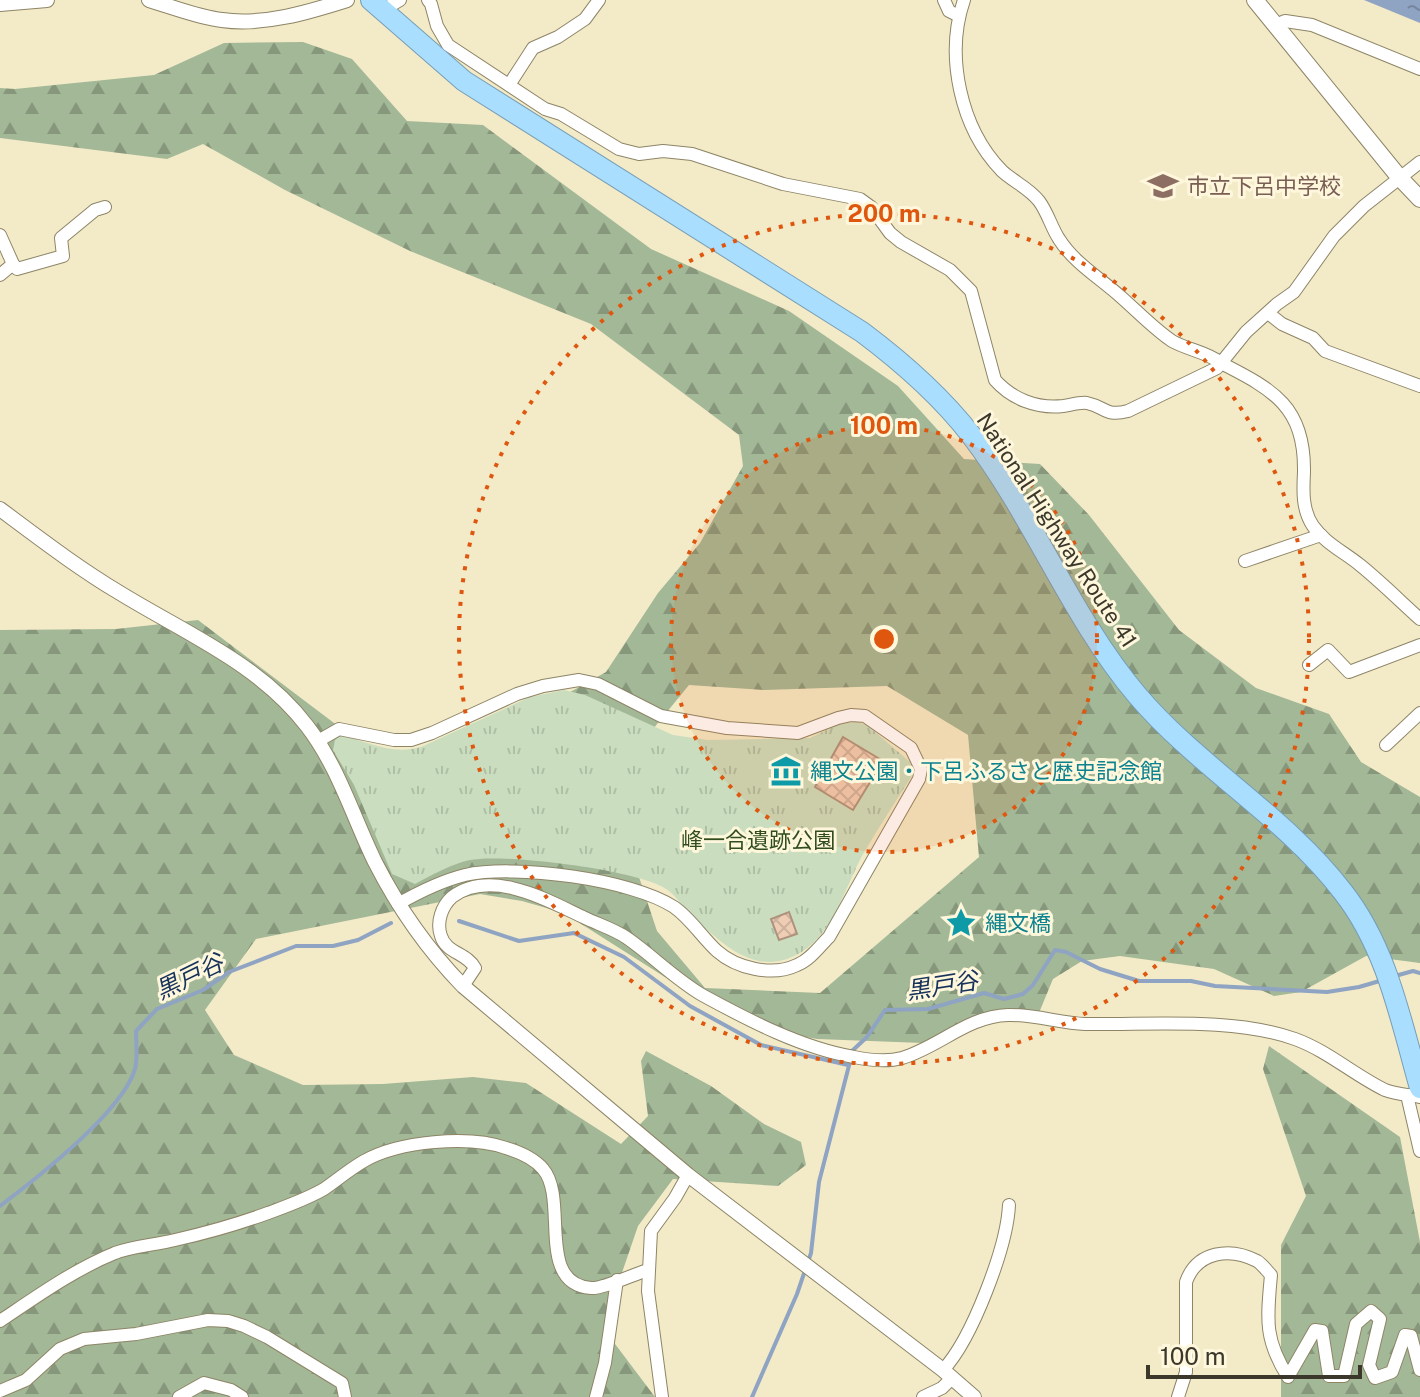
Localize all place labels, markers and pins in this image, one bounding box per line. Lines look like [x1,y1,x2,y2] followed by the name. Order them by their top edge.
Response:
[1146,169,1180,203] school or university icon: 市立下呂中学校
[1187,173,1341,199] place label: 市立下呂中学校
[870,625,898,653] centre of rings
[769,754,803,788] museum icon: 縄文公園・下呂ふるさと歴史記念館
[810,758,1162,784] place label: 縄文公園・下呂ふるさと歴史記念館
[944,906,978,940] place icon: 縄文橋
[985,910,1051,936] place label: 縄文橋

